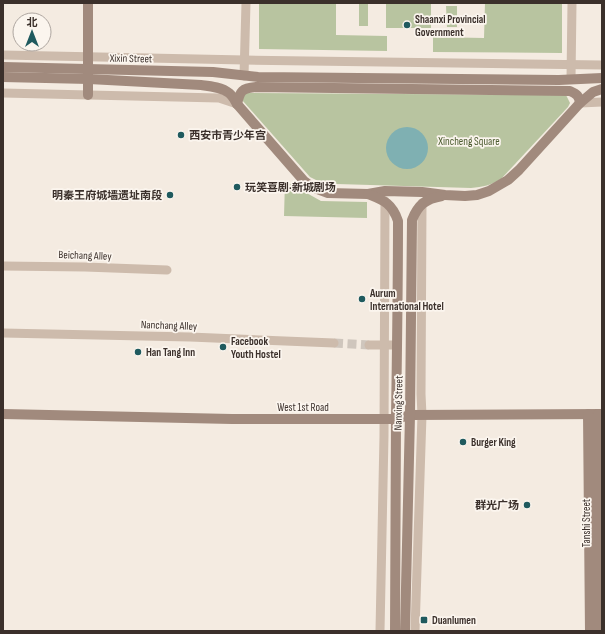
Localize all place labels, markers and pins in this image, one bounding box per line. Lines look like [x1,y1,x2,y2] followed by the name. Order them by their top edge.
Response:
[415,13,486,39] place label: Shaanxi Provincial Government
[402,20,412,30] marker: Shaanxi Provincial Government
[189,129,266,142] place label: 西安市青少年宫
[176,130,186,140] marker: 西安市青少年宫
[245,181,336,194] place label: 玩笑喜剧·新城剧场
[232,182,242,192] marker: 玩笑喜剧·新城剧场
[52,189,162,202] place label: 明秦王府城墙遗址南段
[165,190,175,200] marker: 明秦王府城墙遗址南段
[369,287,444,313] place label: Aurum International Hotel
[357,294,367,304] marker: Aurum International Hotel
[231,335,281,361] place label: Facebook Youth Hostel
[218,342,228,352] marker: Facebook Youth Hostel
[146,346,195,359] place label: Han Tang Inn
[133,347,143,357] marker: Han Tang Inn
[471,436,516,449] place label: Burger King
[458,437,468,447] marker: Burger King
[475,499,519,512] place label: 群光广场
[522,500,532,510] marker: 群光广场
[432,614,476,627] place label: Duanlumen
[419,615,429,625] marker: Duanlumen

